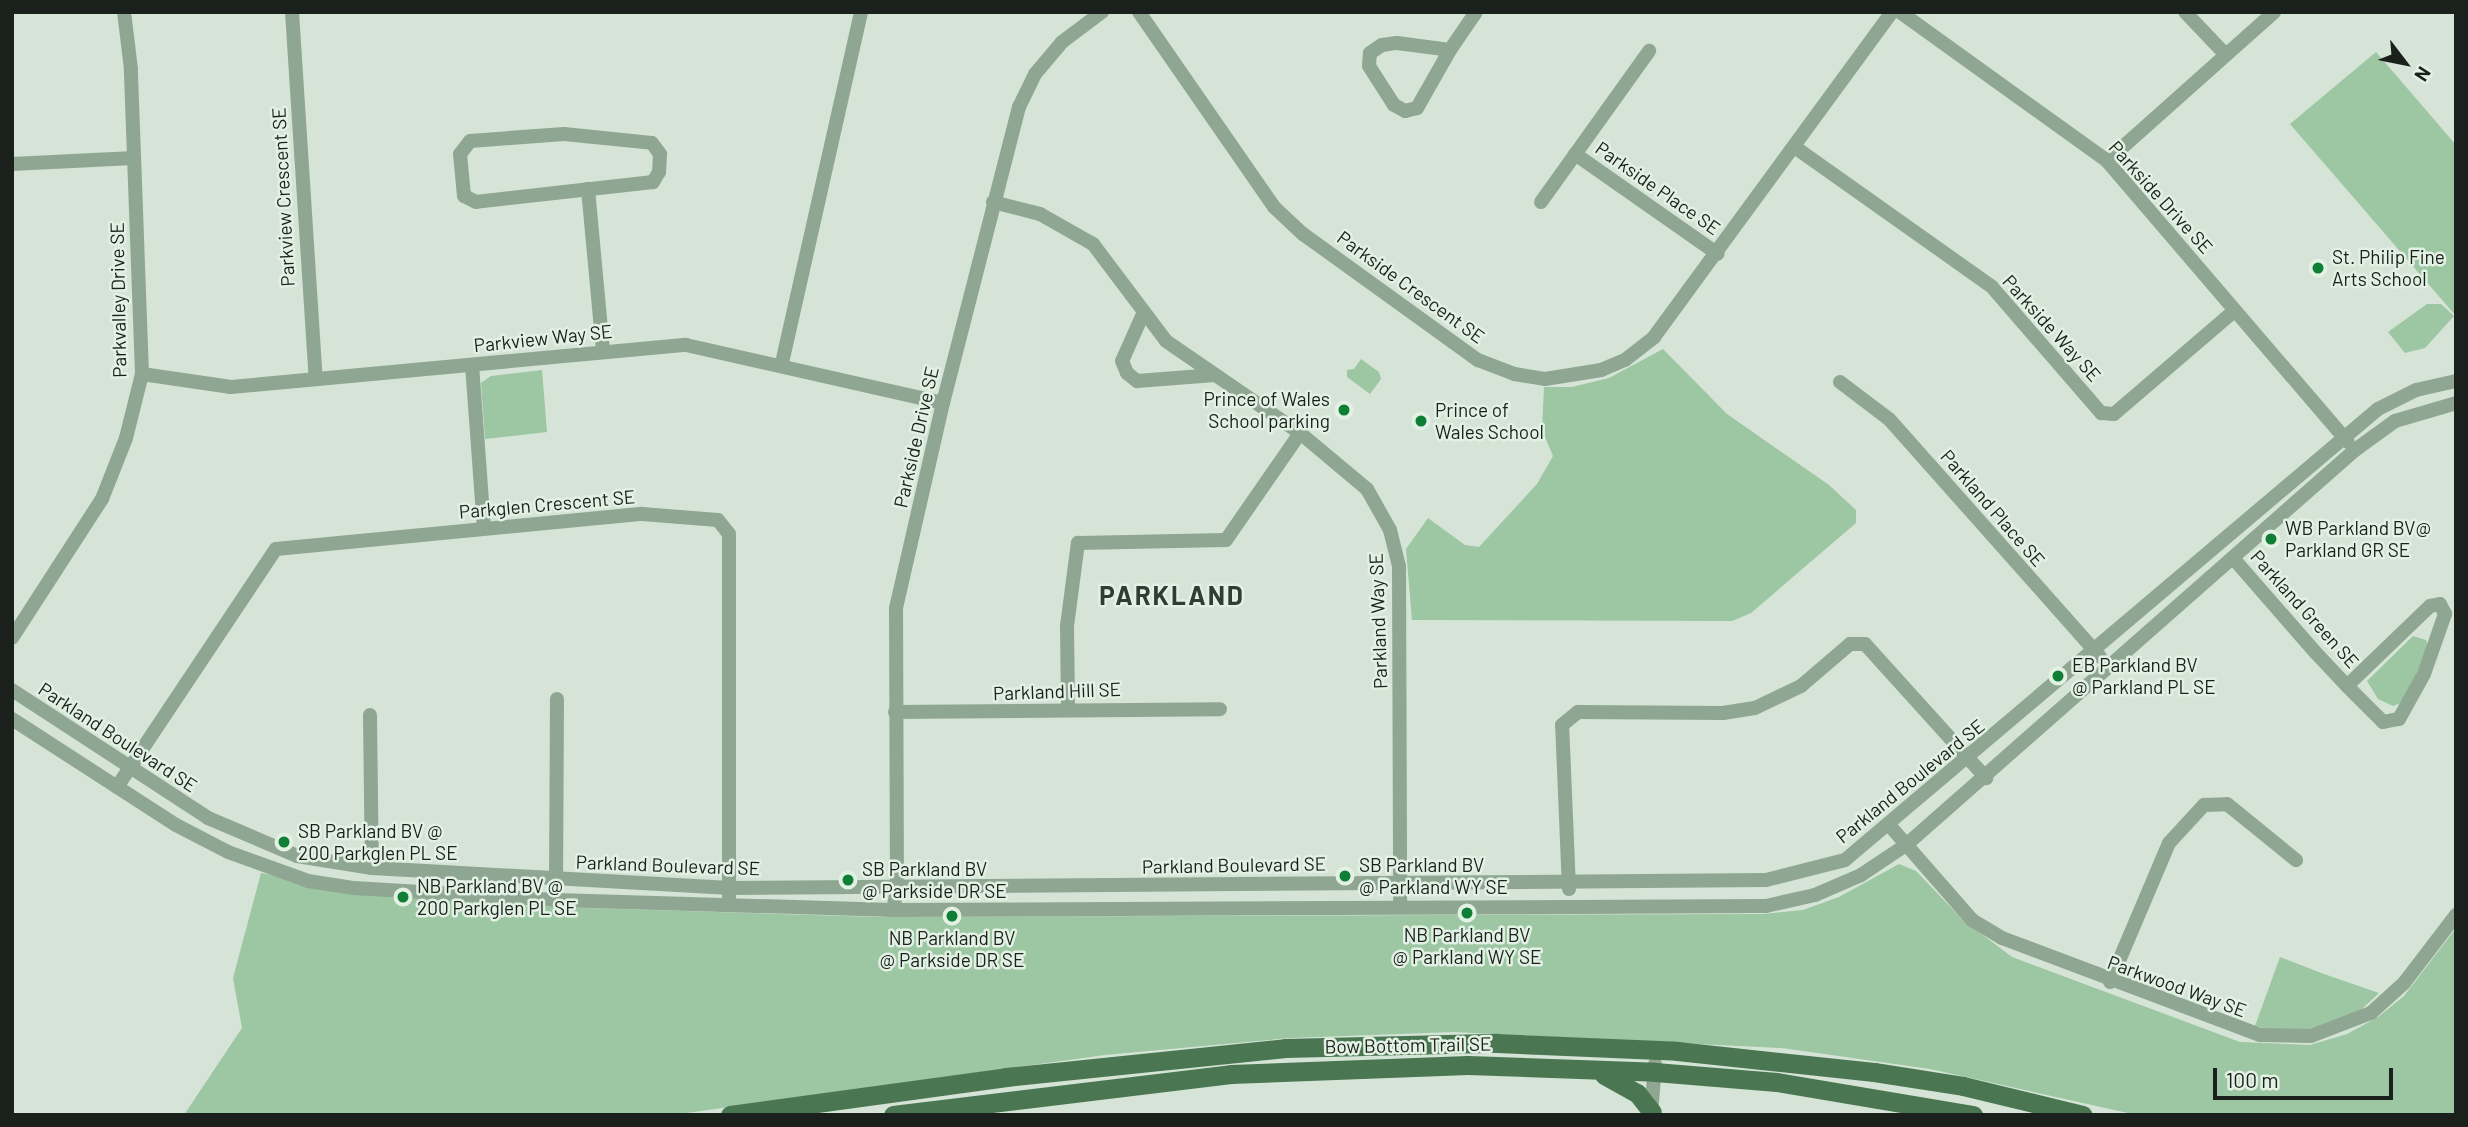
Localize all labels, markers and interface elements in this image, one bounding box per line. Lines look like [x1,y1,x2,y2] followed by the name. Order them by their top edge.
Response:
[2370,28,2440,98] north arrow
[2410,63,2436,86] text: N
[267,107,299,287] street label: Parkview Crescent SE
[1591,136,1725,240] street label: Parkside Place SE
[2104,136,2218,258] street label: Parkside Drive SE
[105,222,131,378] street label: Parkvalley Drive SE
[1333,226,1489,348] street label: Parkside Crescent SE
[2332,246,2445,290] place label: St. Philip Fine Arts School
[2310,260,2326,276] marker: St. Philip Fine Arts School
[1998,270,2106,386] street label: Parkside Way SE
[473,319,613,357] street label: Parkview Way SE
[889,364,943,510] street label: Parkside Drive SE
[1203,388,1330,432] place label: Prince of Wales School parking
[1435,399,1544,443] place label: Prince of Wales School
[1336,402,1352,418] marker: Prince of Wales School parking
[1413,413,1429,429] marker: Prince of Wales School
[1936,445,2050,571] street label: Parkland Place SE
[458,485,636,523] street label: Parkglen Crescent SE
[2285,517,2431,561] place label: WB Parkland BV@ Parkland GR SE
[2263,531,2279,547] marker: WB Parkland BV@ Parkland GR SE
[2246,545,2364,673] street label: Parkland Green SE
[1364,553,1392,689] street label: Parkland Way SE
[1100,579,1244,611] district label: PARKLAND
[2072,654,2216,698] place label: EB Parkland BV @ Parkland PL SE
[2050,668,2066,684] marker: EB Parkland BV @ Parkland PL SE
[34,677,202,797] street label: Parkland Boulevard SE
[993,677,1121,705] street label: Parkland Hill SE
[1831,714,1989,848] street label: Parkland Boulevard SE
[298,820,458,864] place label: SB Parkland BV @ 200 Parkglen PL SE
[276,834,292,850] marker: SB Parkland BV @ 200 Parkglen PL SE
[575,850,761,880] street label: Parkland Boulevard SE
[1142,852,1326,878] street label: Parkland Boulevard SE
[1359,854,1508,898] place label: SB Parkland BV @ Parkland WY SE
[862,858,1007,902] place label: SB Parkland BV @ Parkside DR SE
[1337,868,1353,884] marker: SB Parkland BV @ Parkland WY SE
[840,872,856,888] marker: SB Parkland BV @ Parkside DR SE
[417,875,577,919] place label: NB Parkland BV @ 200 Parkglen PL SE
[395,889,411,905] marker: NB Parkland BV @ 200 Parkglen PL SE
[1459,905,1475,921] marker: NB Parkland BV @ Parkland WY SE
[944,908,960,924] marker: NB Parkland BV @ Parkside DR SE
[1392,924,1542,968] place label: NB Parkland BV @ Parkland WY SE
[880,927,1024,971] place label: NB Parkland BV @ Parkside DR SE
[2104,950,2250,1022] street label: Parkwood Way SE
[1324,1032,1492,1058] street label: Bow Bottom Trail SE
[2216,1054,2396,1098] scale bar
[2226,1067,2279,1092] text: 100 m

